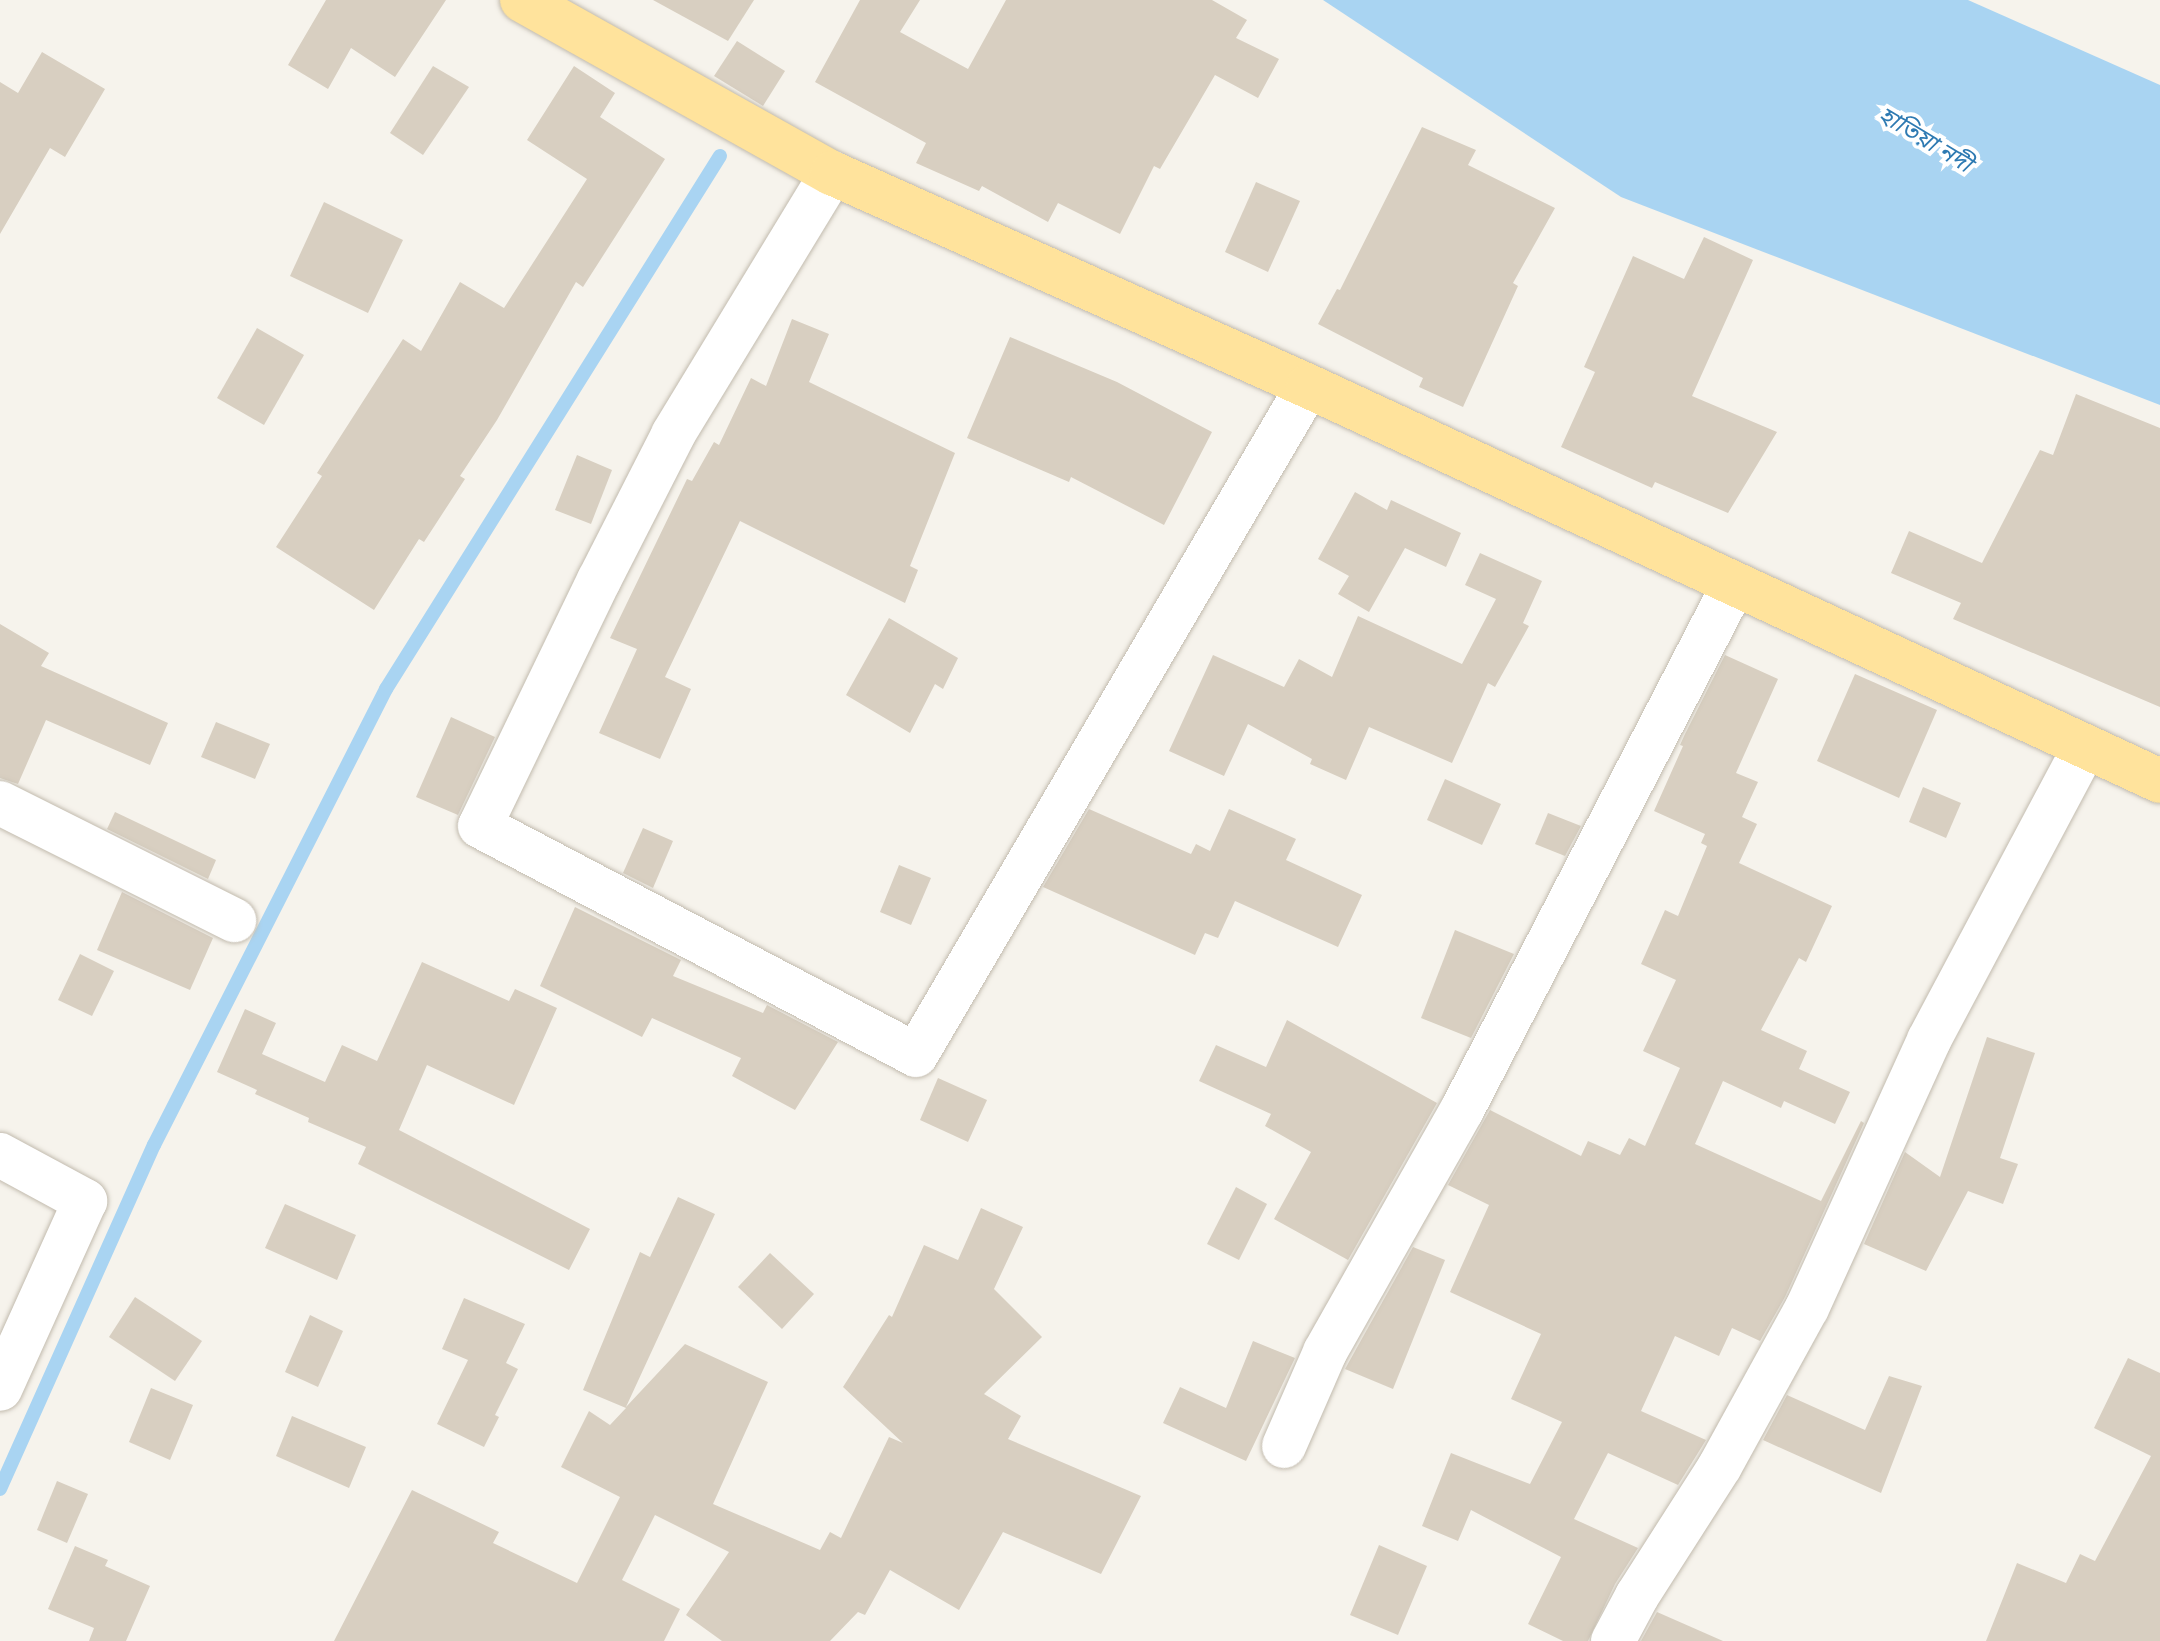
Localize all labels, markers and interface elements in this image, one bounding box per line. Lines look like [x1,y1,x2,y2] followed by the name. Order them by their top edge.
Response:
[1873,101,1977,179] water label: হাতিয়া নদী

